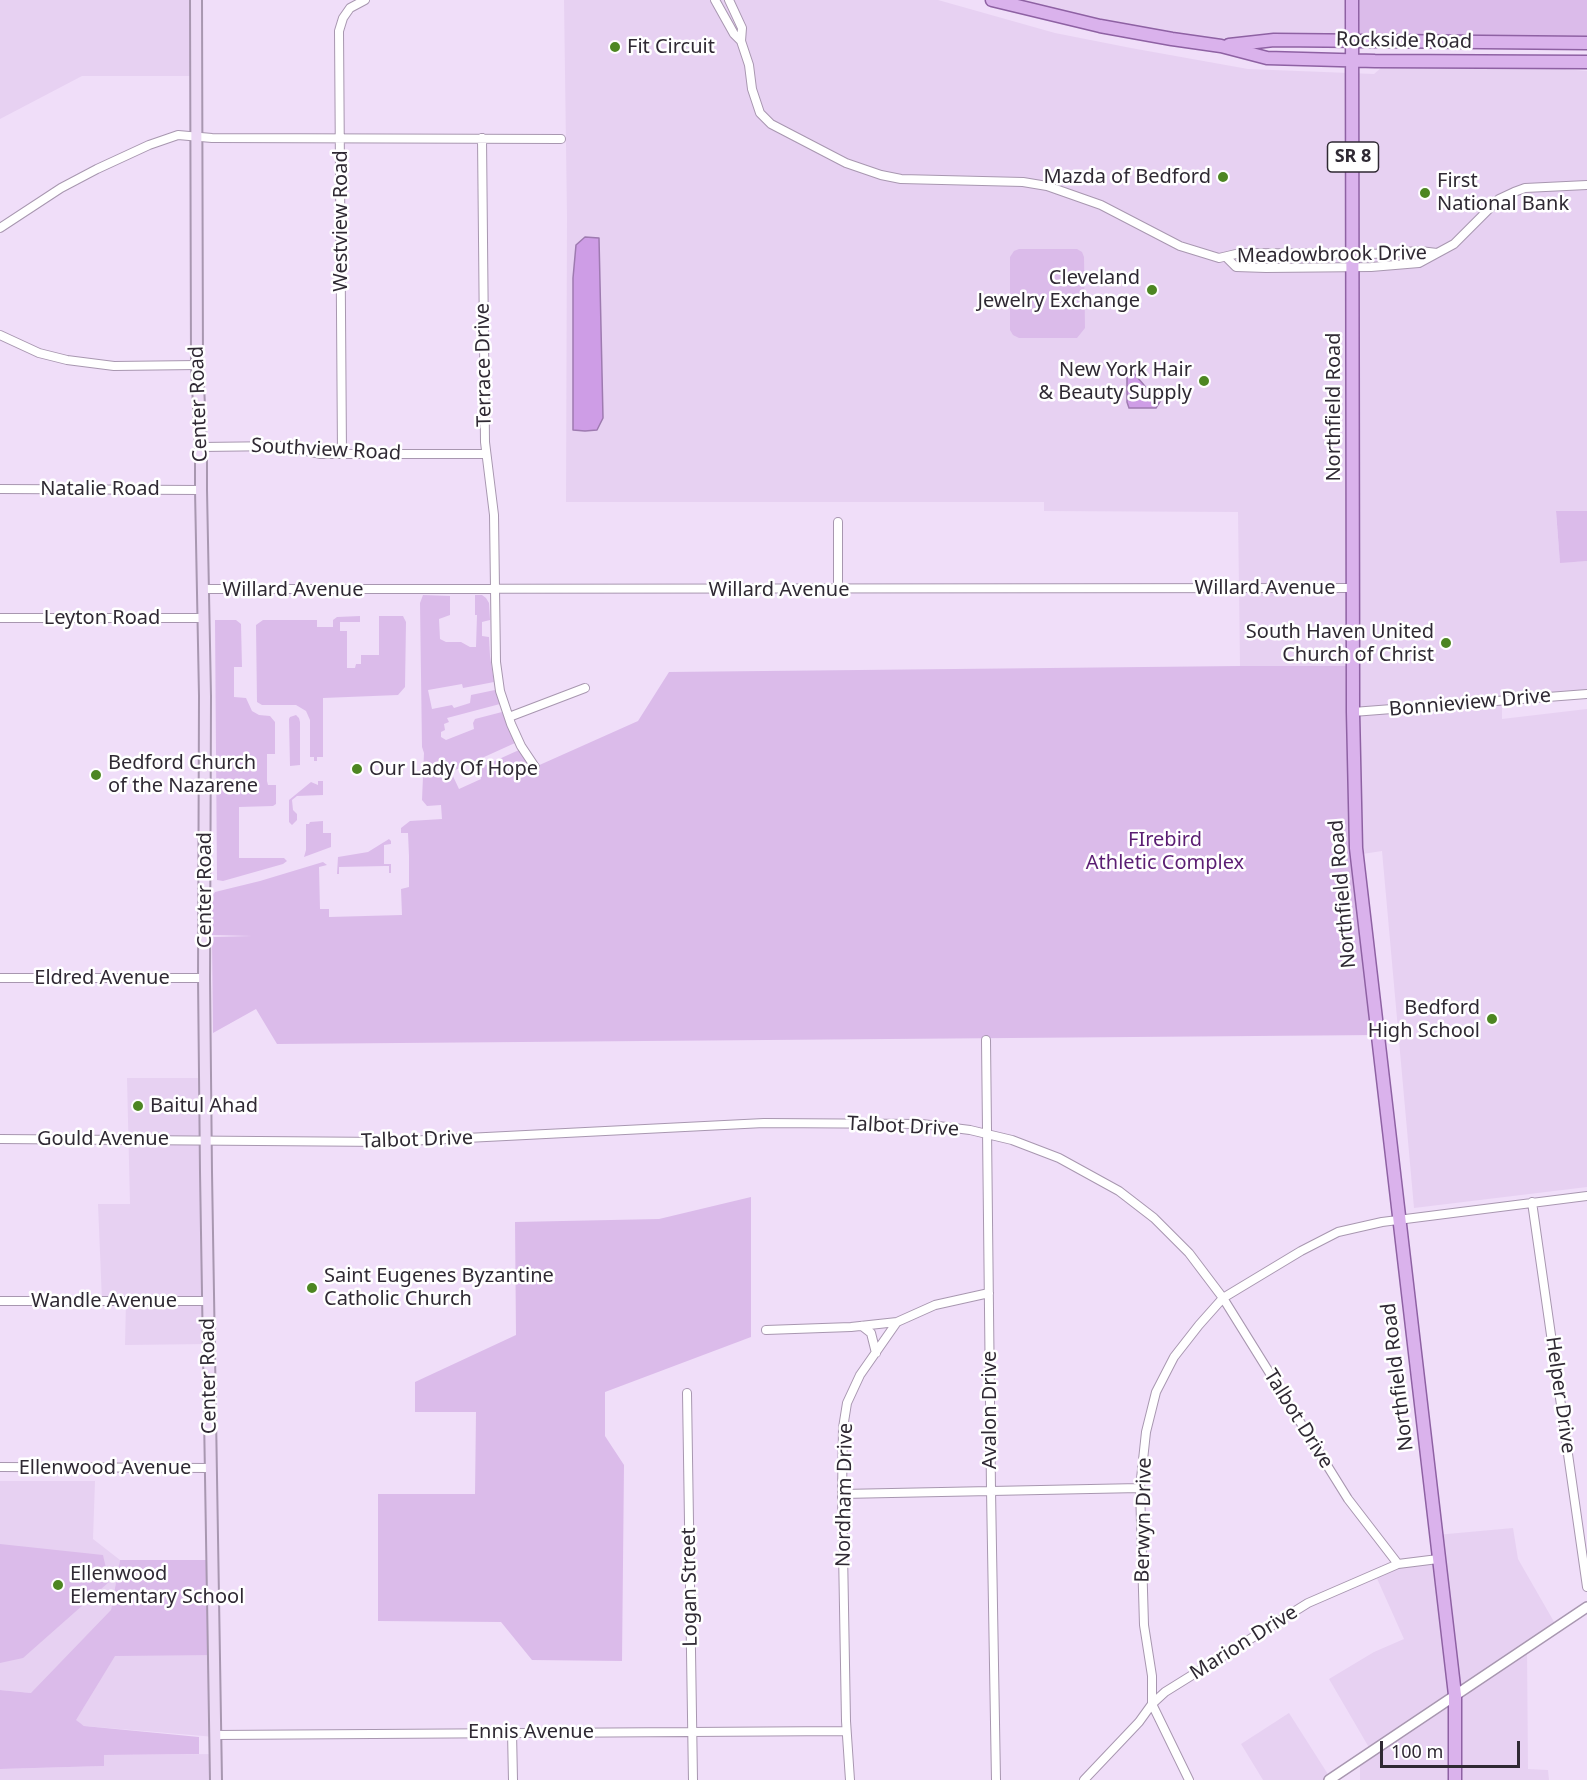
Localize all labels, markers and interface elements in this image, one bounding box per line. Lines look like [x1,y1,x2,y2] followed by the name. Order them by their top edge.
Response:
[1336,28,1472,54] street label: Rockside Road
[627,35,715,59] place label: Fit Circuit
[608,40,622,54] marker: Fit Circuit
[1328,142,1378,172] road number: SR 8
[329,150,353,292] street label: Westview Road
[1044,165,1211,189] place label: Mazda of Bedford
[1437,169,1569,216] place label: First National Bank
[1216,170,1230,184] marker: Mazda of Bedford
[1418,186,1432,200] marker: First National Bank
[1237,241,1427,269] street label: Meadowbrook Drive
[977,266,1140,313] place label: Cleveland Jewelry Exchange
[1145,283,1159,297] marker: Cleveland Jewelry Exchange
[471,303,497,427] street label: Terrace Drive
[1322,332,1346,482] street label: Northfield Road
[185,345,213,463] street label: Center Road
[1038,358,1192,405] place label: New York Hair & Beauty Supply
[1197,374,1211,388] marker: New York Hair & Beauty Supply
[250,434,402,466] street label: Southview Road
[40,477,160,501] street label: Natalie Road
[1195,576,1335,600] street label: Willard Avenue
[223,578,363,602] street label: Willard Avenue
[709,578,849,602] street label: Willard Avenue
[44,606,160,630] street label: Leyton Road
[1246,620,1434,667] place label: South Haven United Church of Christ
[1439,636,1453,650] marker: South Haven United Church of Christ
[1388,684,1552,722] street label: Bonnieview Drive
[108,751,258,798] place label: Bedford Church of the Nazarene
[369,757,538,781] place label: Our Lady Of Hope
[350,762,364,776] marker: Our Lady Of Hope
[89,768,103,782] marker: Bedford Church of the Nazarene
[1325,819,1361,969] street label: Northfield Road
[1086,828,1244,875] park label: FIrebird Athletic Complex
[193,832,217,948] street label: Center Road
[34,966,170,990] street label: Eldred Avenue
[1368,996,1480,1043] place label: Bedford High School
[1485,1012,1499,1026] marker: Bedford High School
[150,1094,258,1118] place label: Baitul Ahad
[131,1099,145,1113] marker: Baitul Ahad
[846,1112,960,1142] street label: Talbot Drive
[361,1126,473,1154] street label: Talbot Drive
[37,1127,169,1151] street label: Gould Avenue
[324,1264,554,1311] place label: Saint Eugenes Byzantine Catholic Church
[305,1281,319,1295] marker: Saint Eugenes Byzantine Catholic Church
[31,1289,177,1313] street label: Wandle Avenue
[1377,1302,1419,1452] street label: Northfield Road
[196,1318,222,1434] street label: Center Road
[1540,1335,1580,1455] street label: Helper Drive
[978,1351,1002,1469] street label: Avalon Drive
[1258,1365,1338,1473] street label: Talbot Drive
[832,1423,858,1567] street label: Nordham Drive
[19,1456,191,1480] street label: Ellenwood Avenue
[1131,1457,1157,1583] street label: Berwyn Drive
[677,1527,703,1647] street label: Logan Street
[70,1562,244,1609] place label: Ellenwood Elementary School
[51,1578,65,1592] marker: Ellenwood Elementary School
[1186,1601,1302,1685] street label: Marion Drive
[468,1720,594,1744] street label: Ennis Avenue
[1383,1729,1522,1767] scale bar
[1391,1739,1443,1763] text: 100 m

